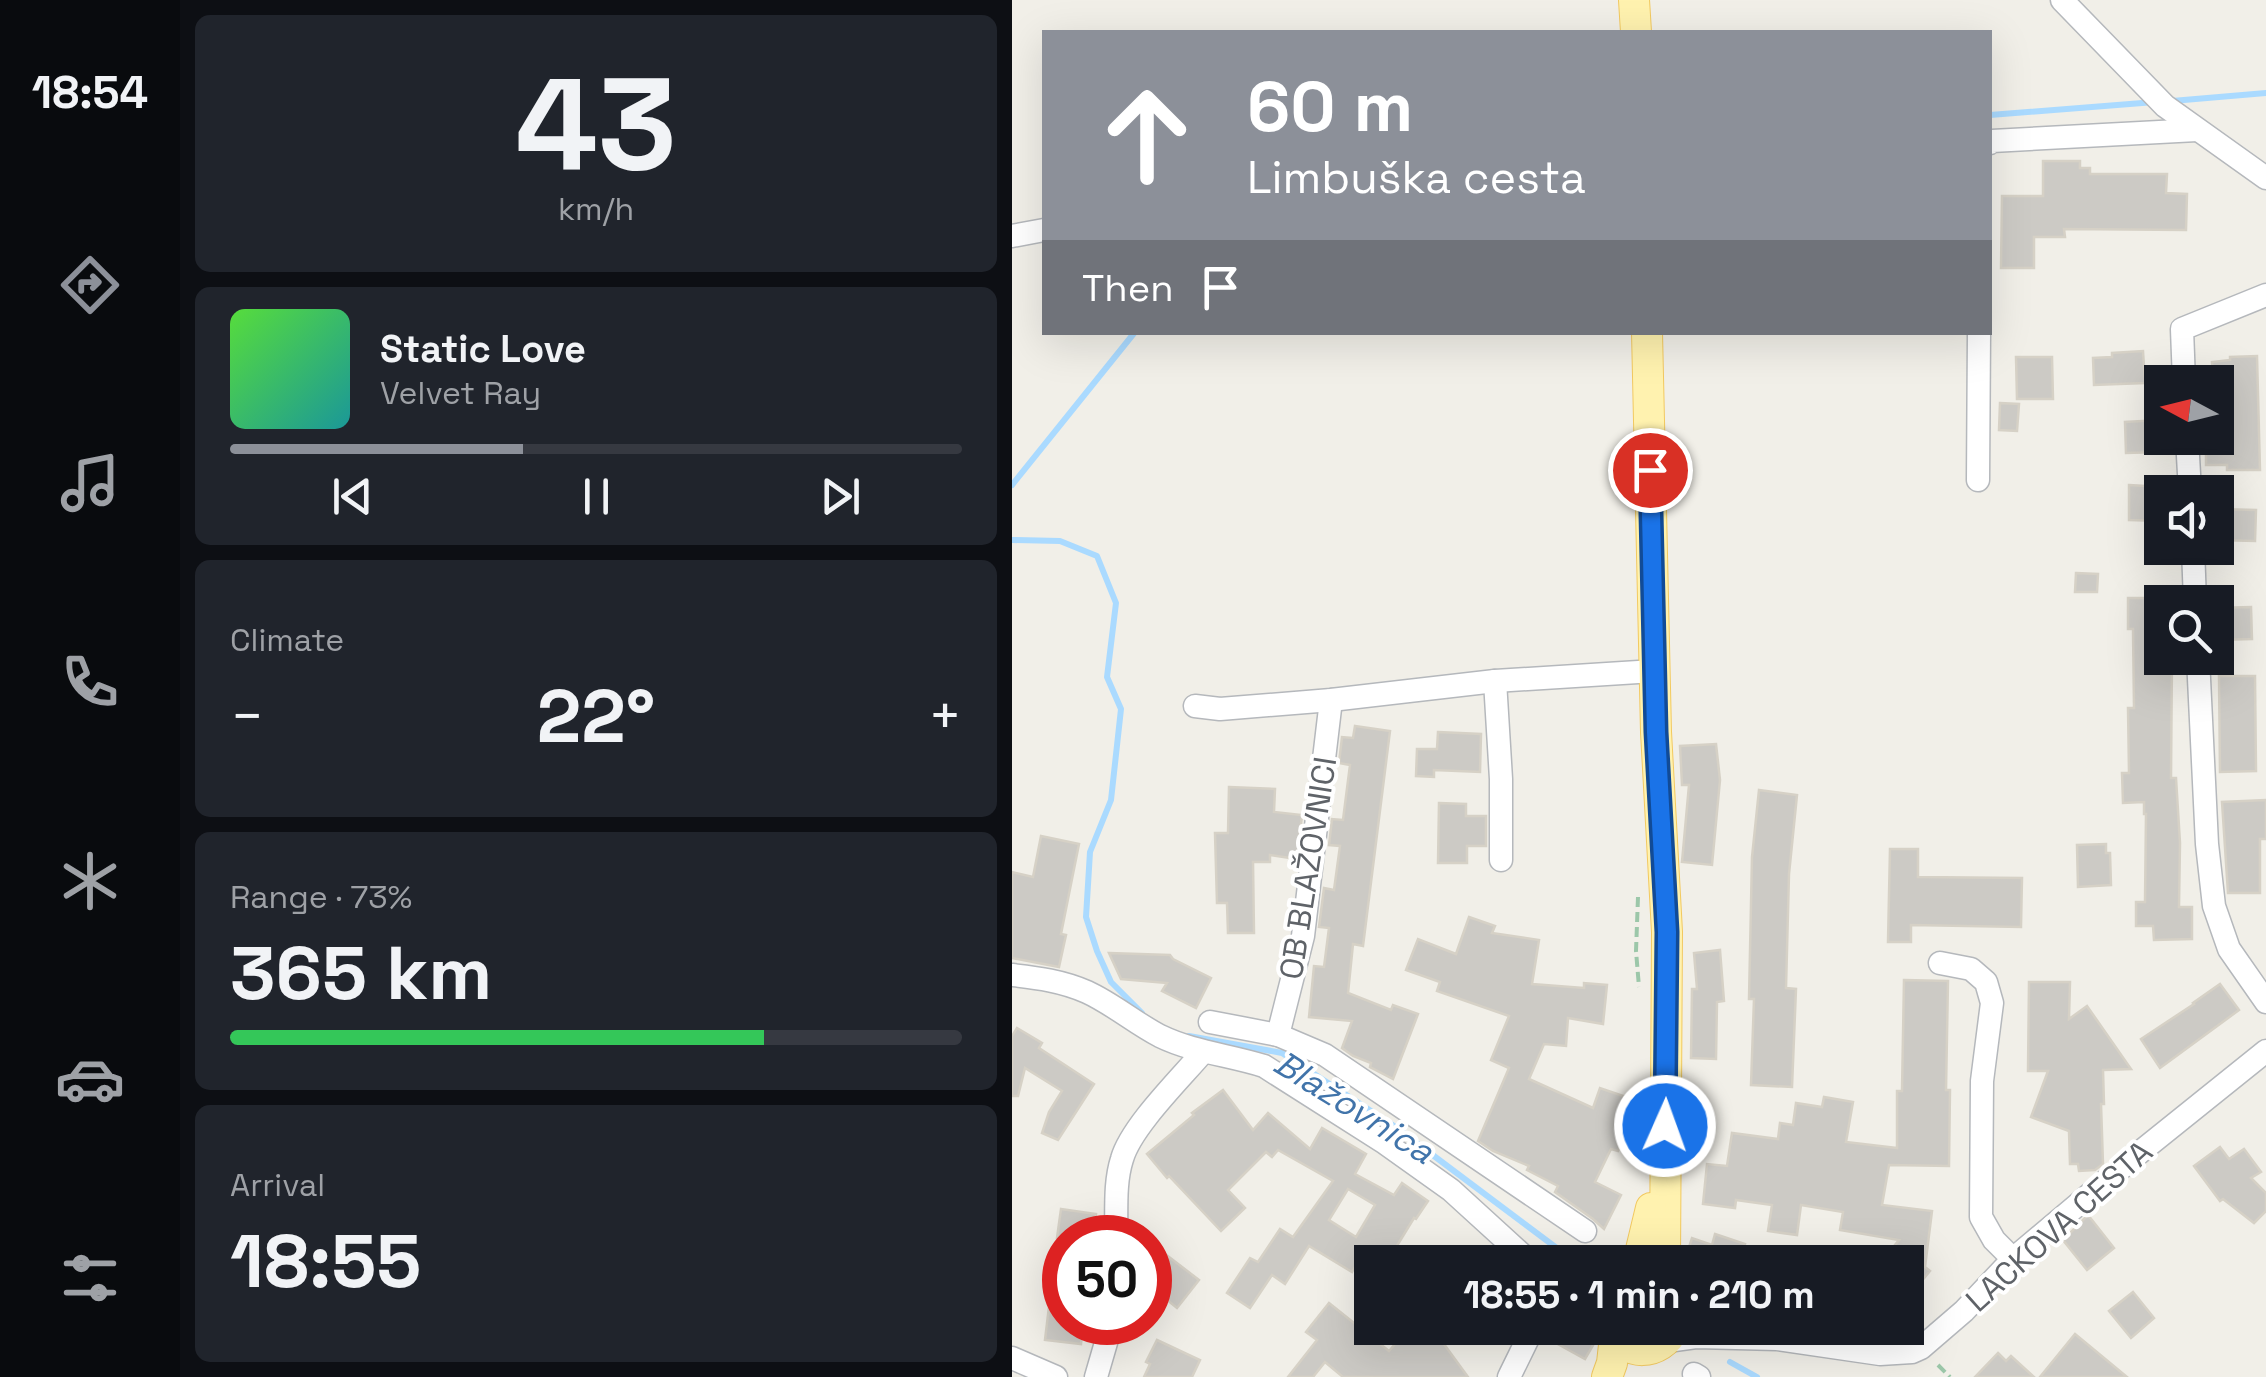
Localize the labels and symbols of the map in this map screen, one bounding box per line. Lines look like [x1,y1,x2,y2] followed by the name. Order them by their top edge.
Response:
[2144,365,2234,455] north arrow
[1608,428,1693,513] pin
[1271,754,1345,982] street label: OB BLAŽOVNICI
[1266,1041,1443,1174] water label: Blažovnica
[1613,1074,1717,1178] position arrow
[1957,1132,2161,1320] street label: LACKOVA CESTA
[1042,1215,1172,1345] speed limit sign: 50

